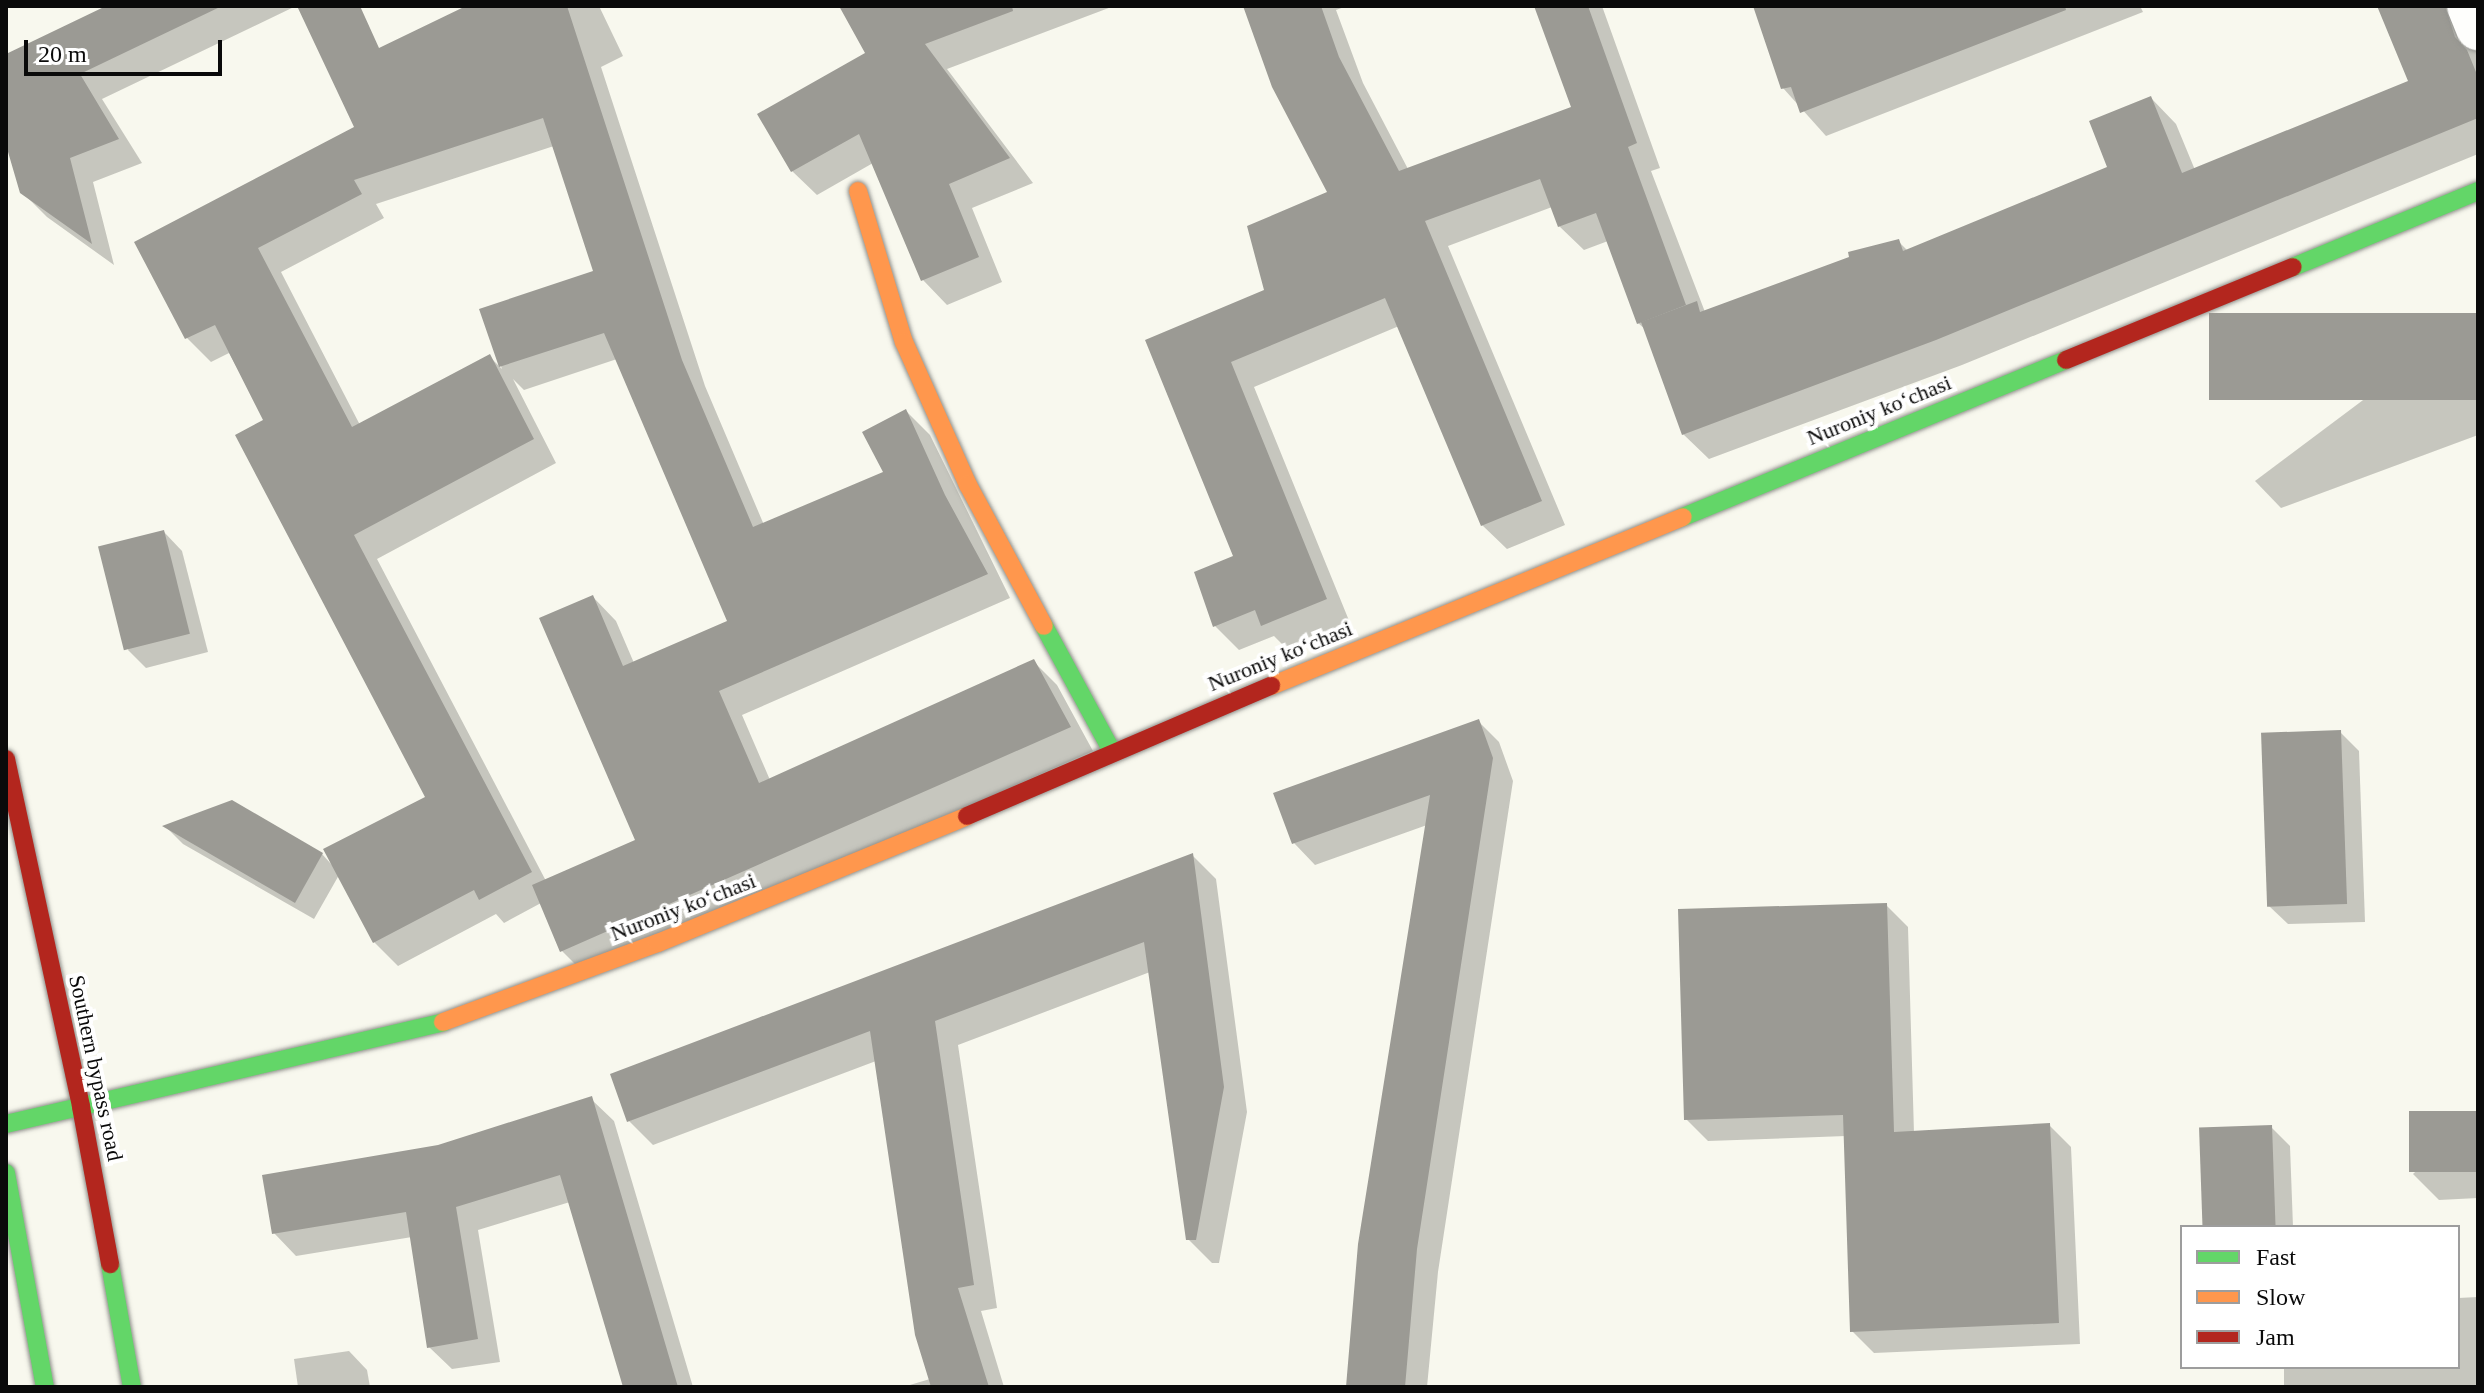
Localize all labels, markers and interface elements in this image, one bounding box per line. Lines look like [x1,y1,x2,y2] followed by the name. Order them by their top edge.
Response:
[28,24,226,74] scale bar
[38,41,87,67] text: 20 m
[1803,369,1955,451] street label: Nuroniy koʻchasi
[1204,615,1356,697] street label: Nuroniy koʻchasi
[607,867,759,947] street label: Nuroniy koʻchasi
[63,973,129,1163] street label: Southern bypass road
[2180,1225,2460,1369] legend
[2256,1244,2296,1270] text: Fast
[2256,1284,2305,1310] text: Slow
[2256,1324,2295,1350] text: Jam

